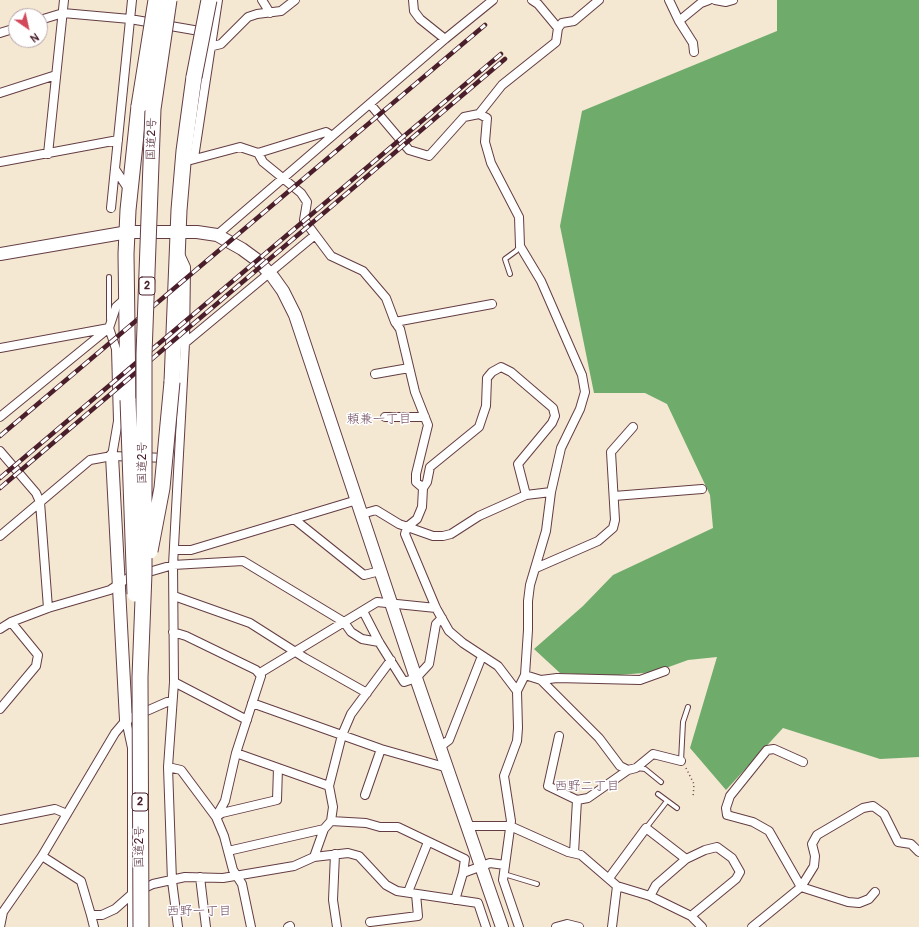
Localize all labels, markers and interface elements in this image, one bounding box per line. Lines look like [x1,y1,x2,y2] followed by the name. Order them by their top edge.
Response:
[8,8,48,48] north arrow
[28,30,41,45] text: N
[144,117,160,161] street label: 国道2号
[139,277,155,295] road number: 2
[347,412,411,428] district label: 頼兼一丁目
[136,442,150,484] street label: 国道2号
[555,779,619,795] district label: 西野二丁目
[132,793,148,811] road number: 2
[133,826,147,868] street label: 国道2号
[167,904,231,920] district label: 西野一丁目

